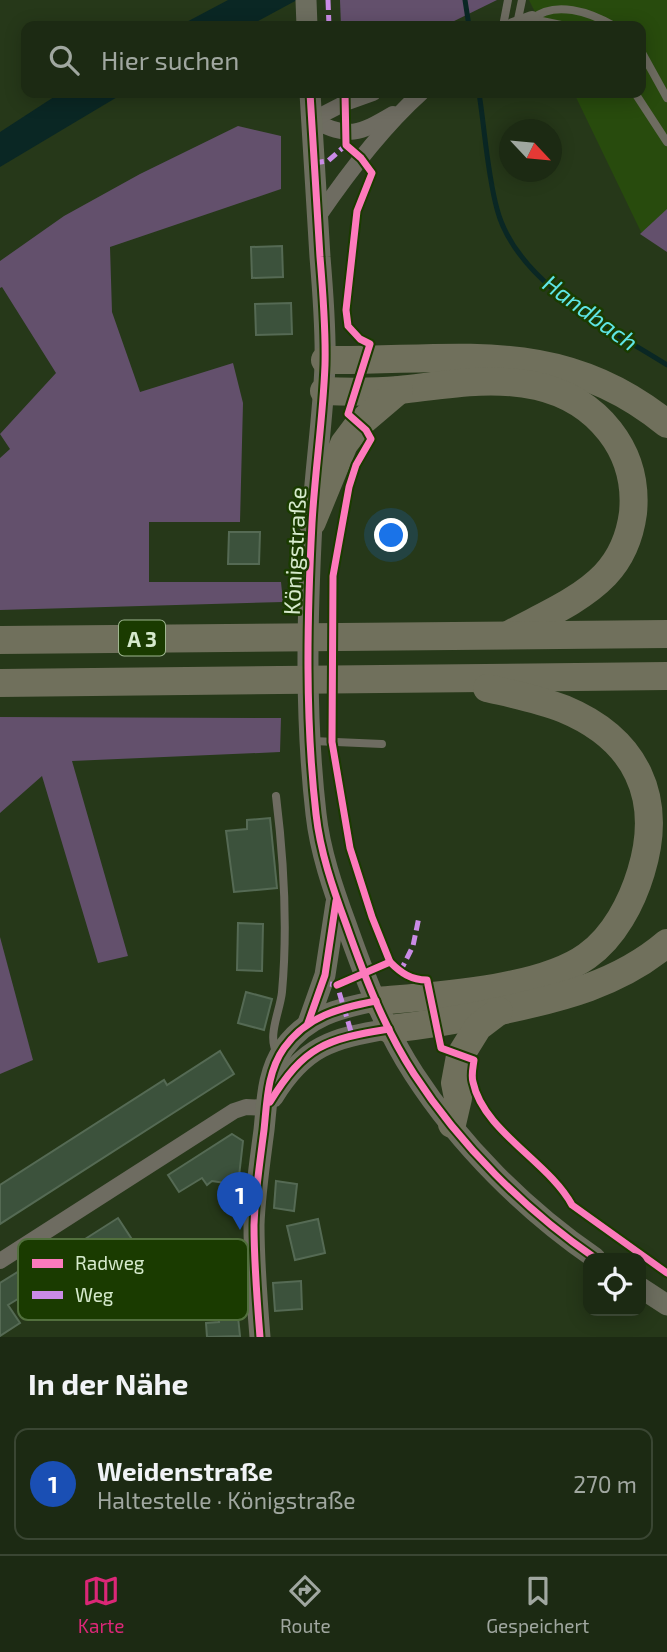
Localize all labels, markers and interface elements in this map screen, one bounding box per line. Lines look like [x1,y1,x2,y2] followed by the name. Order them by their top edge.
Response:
[21,21,646,98] search box
[45,41,83,79] icon: search
[101,44,239,75] text: Hier suchen
[499,119,562,182] north arrow
[538,268,644,356] water label: Handbach
[277,486,311,616] street label: Königstraße
[374,518,408,552] your location
[119,620,165,656] road number: A 3
[217,1172,263,1230] pin: 1
[18,1239,248,1320] legend
[75,1251,145,1274] text: Radweg
[583,1253,646,1316] map controls
[583,1253,646,1316] button: locate
[75,1283,114,1306] text: Weg
[28,1365,189,1401] text: In der Nähe
[97,1455,273,1486] text: Weidenstraße
[48,1470,58,1498] text: 1
[573,1470,637,1498] text: 270 m
[97,1486,356,1514] text: Haltestelle · Königstraße
[78,1572,124,1637] tab: Karte
[280,1572,331,1637] tab: Route
[486,1572,589,1637] tab: Gespeichert

